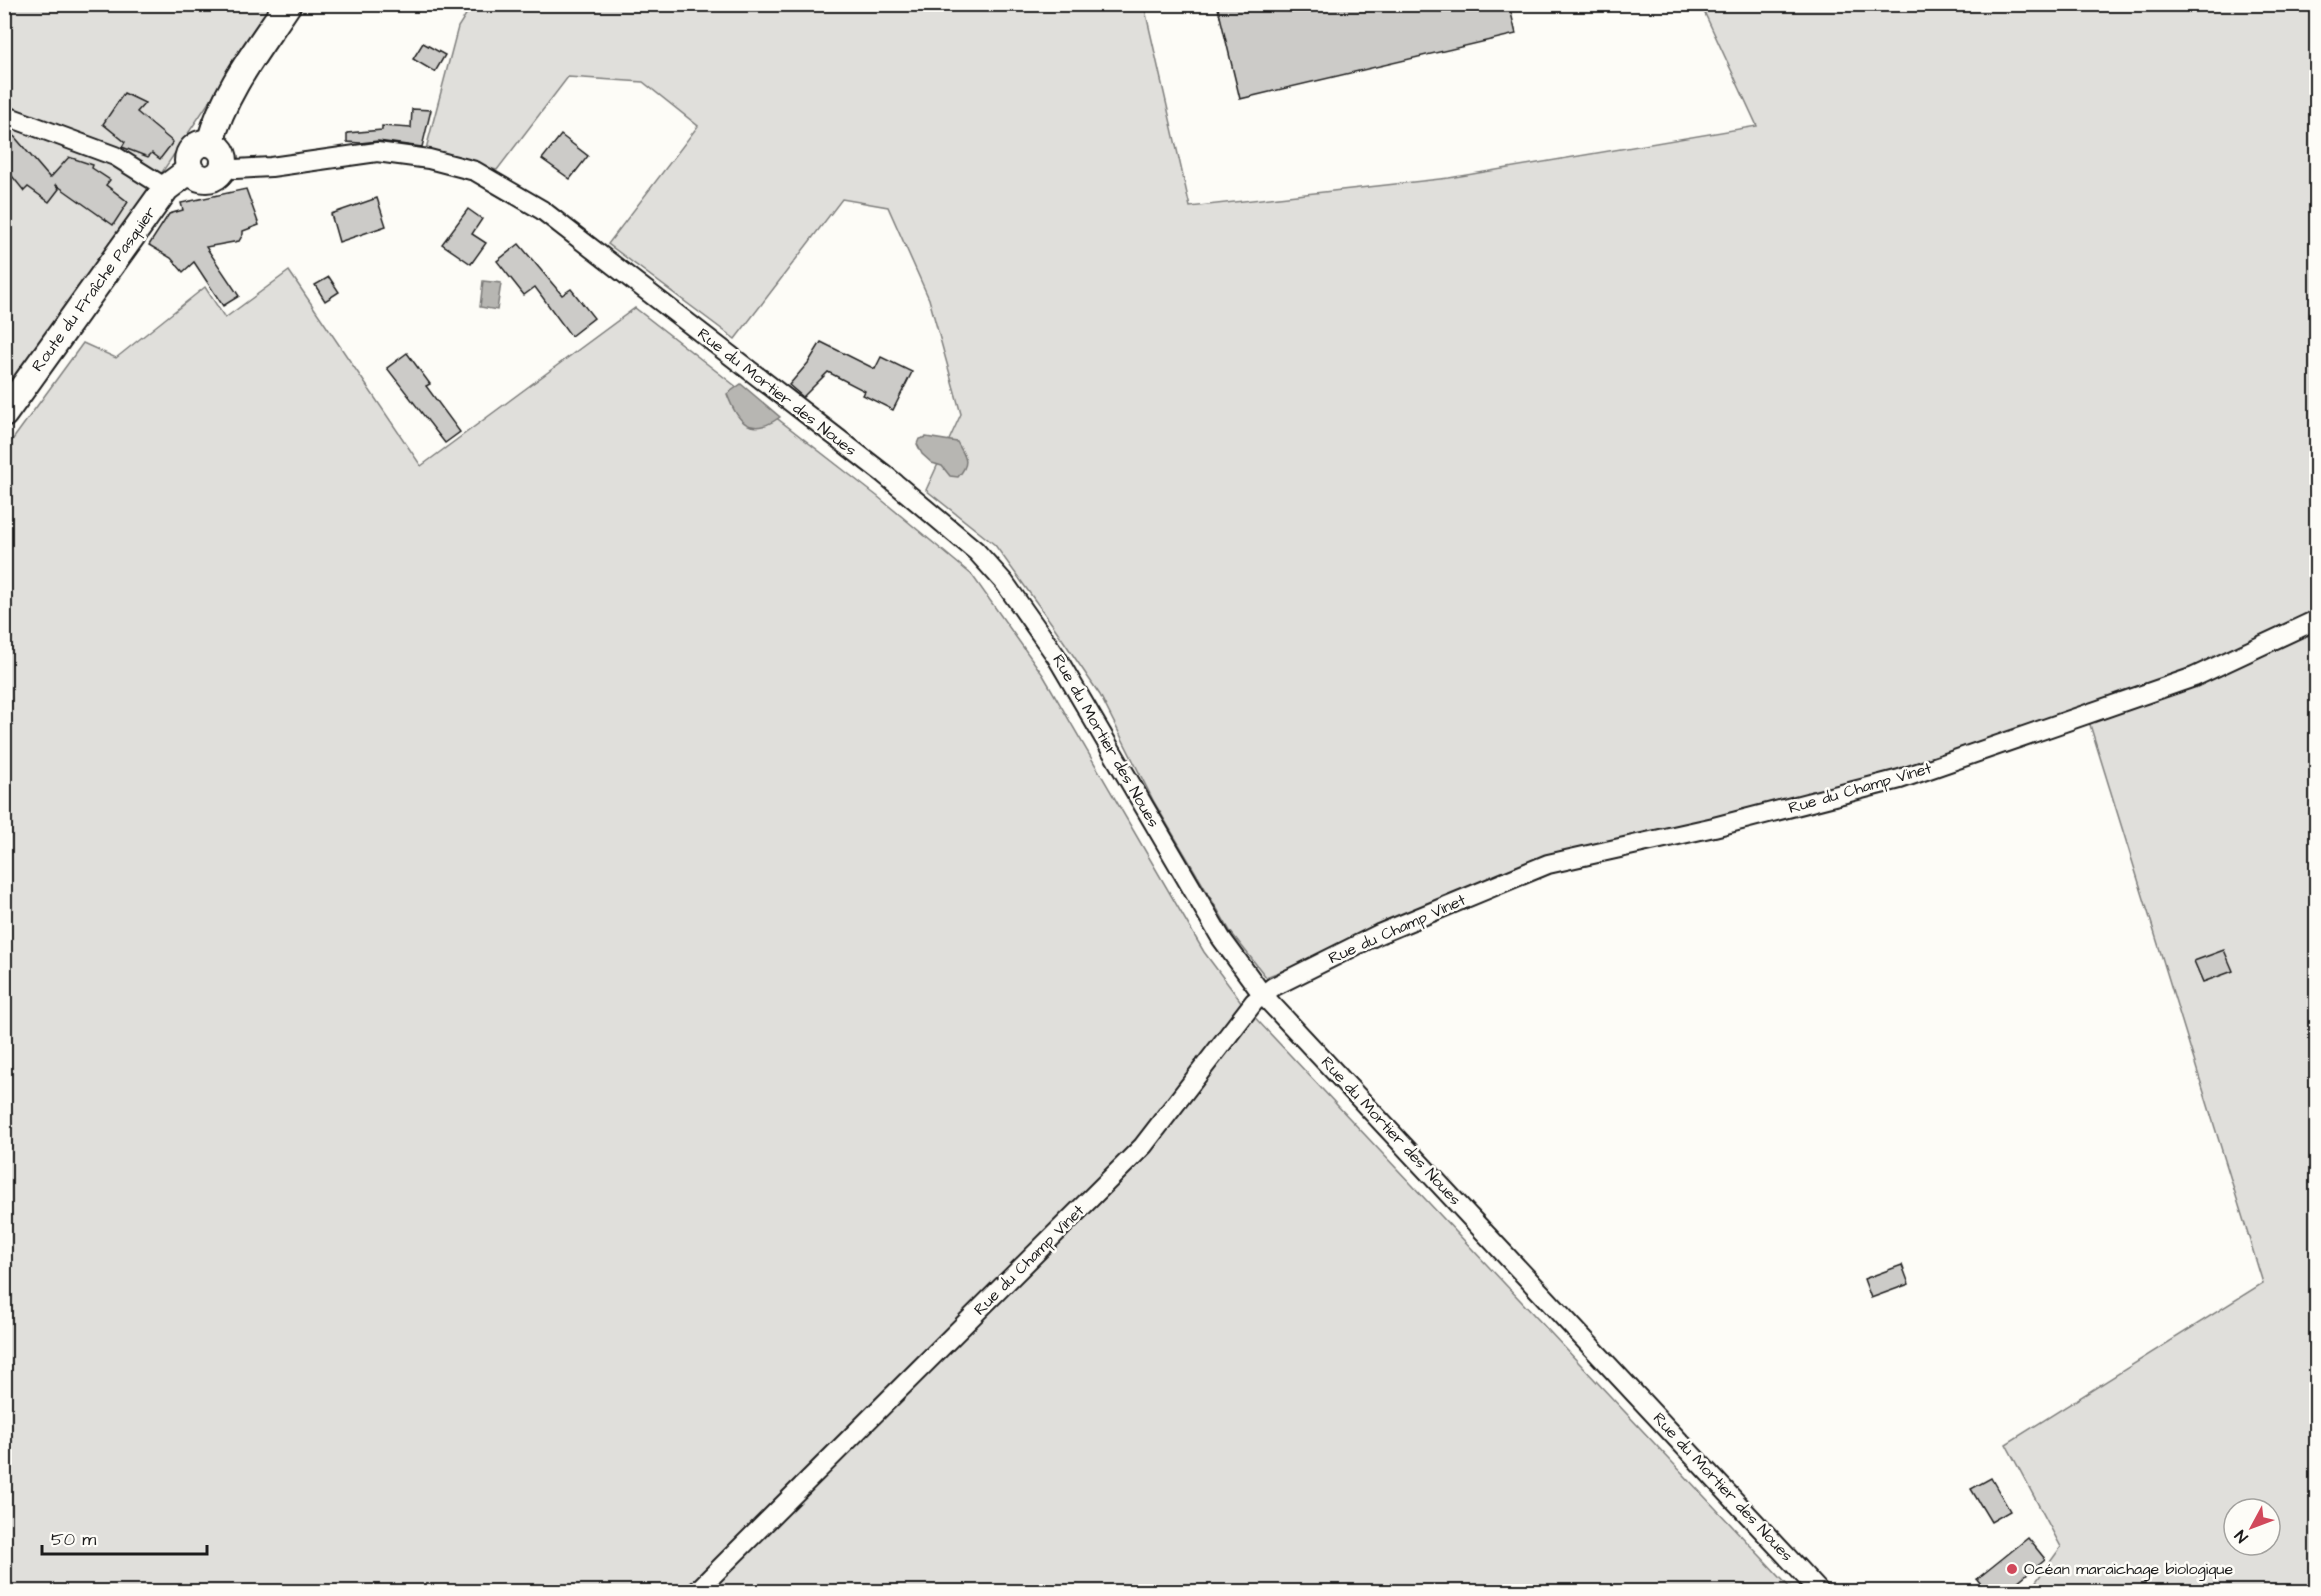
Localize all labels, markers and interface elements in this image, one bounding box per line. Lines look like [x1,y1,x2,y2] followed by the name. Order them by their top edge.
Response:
[27,202,161,376] street label: Route du Fraîche Pasquier
[693,323,861,461] street label: Rue du Mortier des Noues
[1047,650,1165,832] street label: Rue du Mortier des Noues
[1786,757,1935,819] street label: Rue du Champ Vinet
[1325,889,1470,969] street label: Rue du Champ Vinet
[1316,1052,1466,1210] street label: Rue du Mortier des Noues
[969,1199,1090,1320] street label: Rue du Champ Vinet
[1648,1408,1798,1566] street label: Rue du Mortier des Noues
[2222,1497,2282,1557] north arrow
[42,1518,207,1556] scale bar
[2230,1525,2253,1547] text: N
[51,1527,96,1552] text: 50 m
[2024,1558,2233,1581] place label: Océan maraichage biologique
[2005,1562,2019,1576] marker: Océan maraichage biologique

